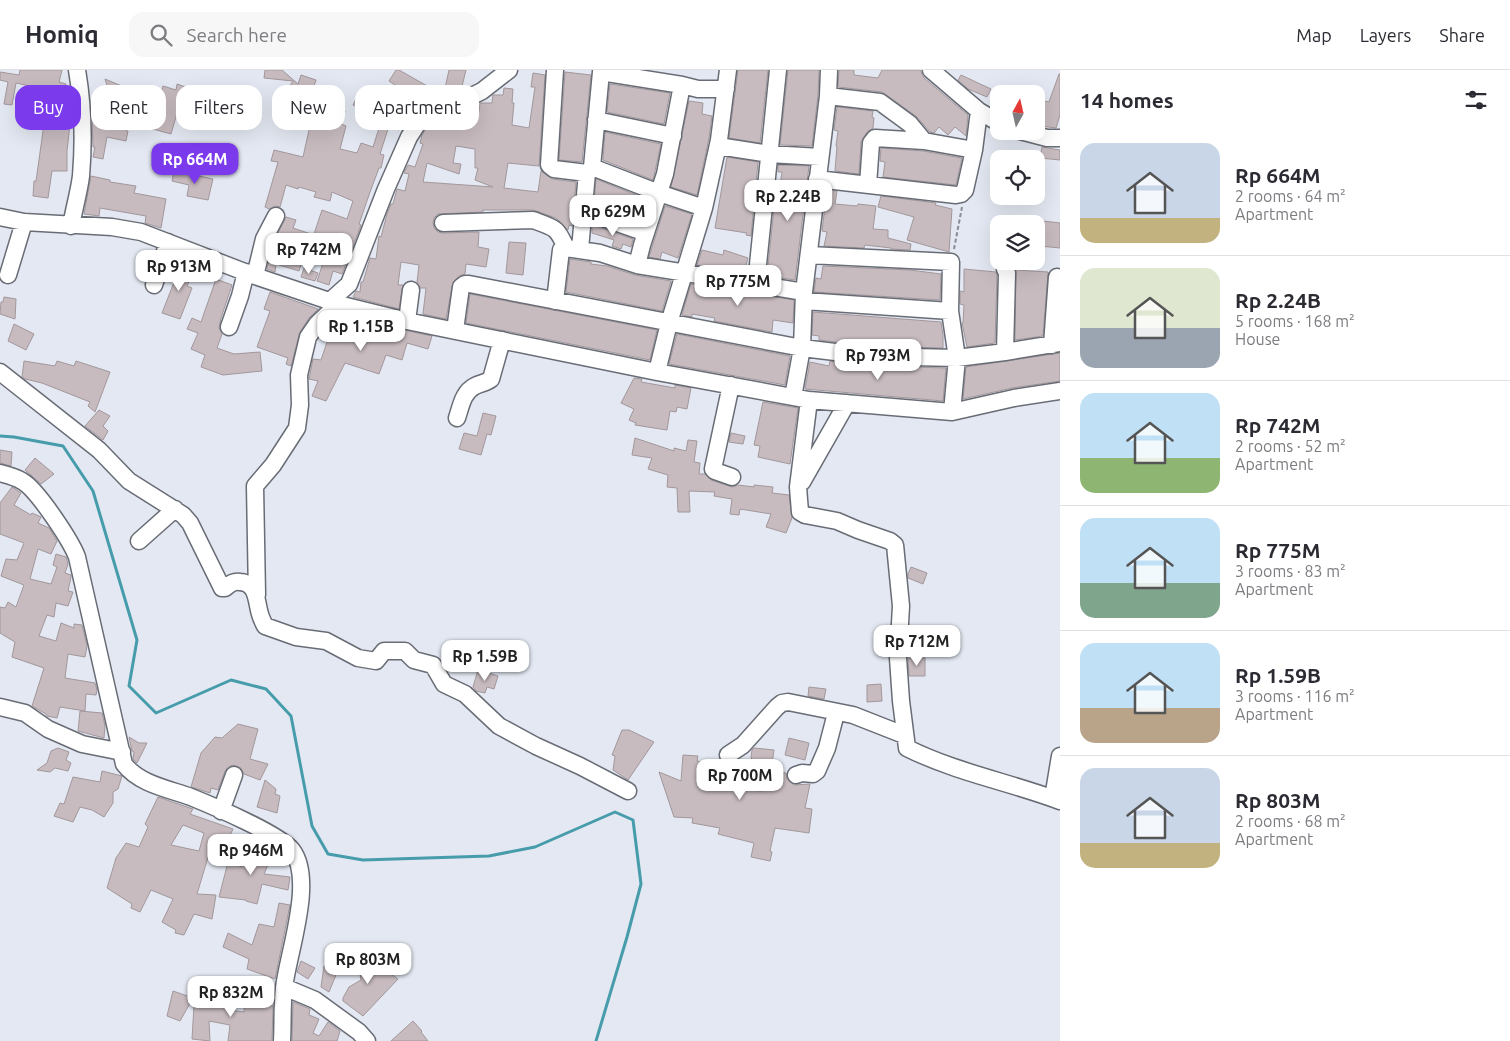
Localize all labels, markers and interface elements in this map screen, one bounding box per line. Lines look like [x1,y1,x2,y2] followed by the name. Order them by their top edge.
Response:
[129,12,479,57] search box
[25,21,99,48] text: Homiq
[147,21,175,49] icon: search
[187,24,287,46] text: Search here
[1296,25,1332,45] text: Map
[1360,25,1411,45] text: Layers
[1439,25,1485,45] text: Share
[15,85,81,130] chip: Buy
[91,85,166,130] chip: Rent
[176,85,262,130] chip: Filters
[272,85,345,130] chip: New
[355,85,479,130] chip: Apartment
[990,85,1045,140] north arrow
[990,85,1045,270] map controls
[1462,86,1490,114] icon: filters
[1080,88,1174,112] text: 14 homes
[149,142,241,185] pin: Rp 664M
[162,150,228,168] text: Rp 664M
[990,150,1045,205] button: locate
[1120,163,1180,223] icon: home
[1235,163,1321,187] text: Rp 664M
[736,180,840,222] pin: Rp 2.24B
[755,187,821,205] text: Rp 2.24B
[1235,187,1346,205] text: 2 rooms · 64 m²
[567,194,659,237] pin: Rp 629M
[580,202,646,220] text: Rp 629M
[1235,205,1313,223] text: Apartment
[990,215,1045,270] button: layers
[263,232,355,275] pin: Rp 742M
[276,240,342,258] text: Rp 742M
[133,250,225,292] pin: Rp 913M
[146,257,212,275] text: Rp 913M
[692,264,784,307] pin: Rp 775M
[705,272,771,290] text: Rp 775M
[1120,288,1180,348] icon: home
[1235,288,1321,312] text: Rp 2.24B
[309,310,413,352] pin: Rp 1.15B
[1235,312,1355,330] text: 5 rooms · 168 m²
[328,317,394,335] text: Rp 1.15B
[1235,330,1280,348] text: House
[832,338,924,381] pin: Rp 793M
[845,346,911,364] text: Rp 793M
[1120,413,1180,473] icon: home
[1235,413,1321,437] text: Rp 742M
[1235,437,1346,455] text: 2 rooms · 52 m²
[1235,455,1313,473] text: Apartment
[1120,538,1180,598] icon: home
[1235,538,1321,562] text: Rp 775M
[1235,562,1346,580] text: 3 rooms · 83 m²
[1235,580,1313,598] text: Apartment
[871,624,963,667] pin: Rp 712M
[884,632,950,650] text: Rp 712M
[433,640,537,682] pin: Rp 1.59B
[452,647,518,665] text: Rp 1.59B
[1120,663,1180,723] icon: home
[1235,663,1321,687] text: Rp 1.59B
[1235,687,1355,705] text: 3 rooms · 116 m²
[1235,705,1313,723] text: Apartment
[694,758,786,801] pin: Rp 700M
[707,766,773,784] text: Rp 700M
[1120,788,1180,848] icon: home
[1235,788,1321,812] text: Rp 803M
[1235,812,1346,830] text: 2 rooms · 68 m²
[1235,830,1313,848] text: Apartment
[205,834,297,876] pin: Rp 946M
[218,841,284,859] text: Rp 946M
[322,942,414,985] pin: Rp 803M
[335,950,401,968] text: Rp 803M
[185,976,277,1018] pin: Rp 832M
[198,983,264,1001] text: Rp 832M

